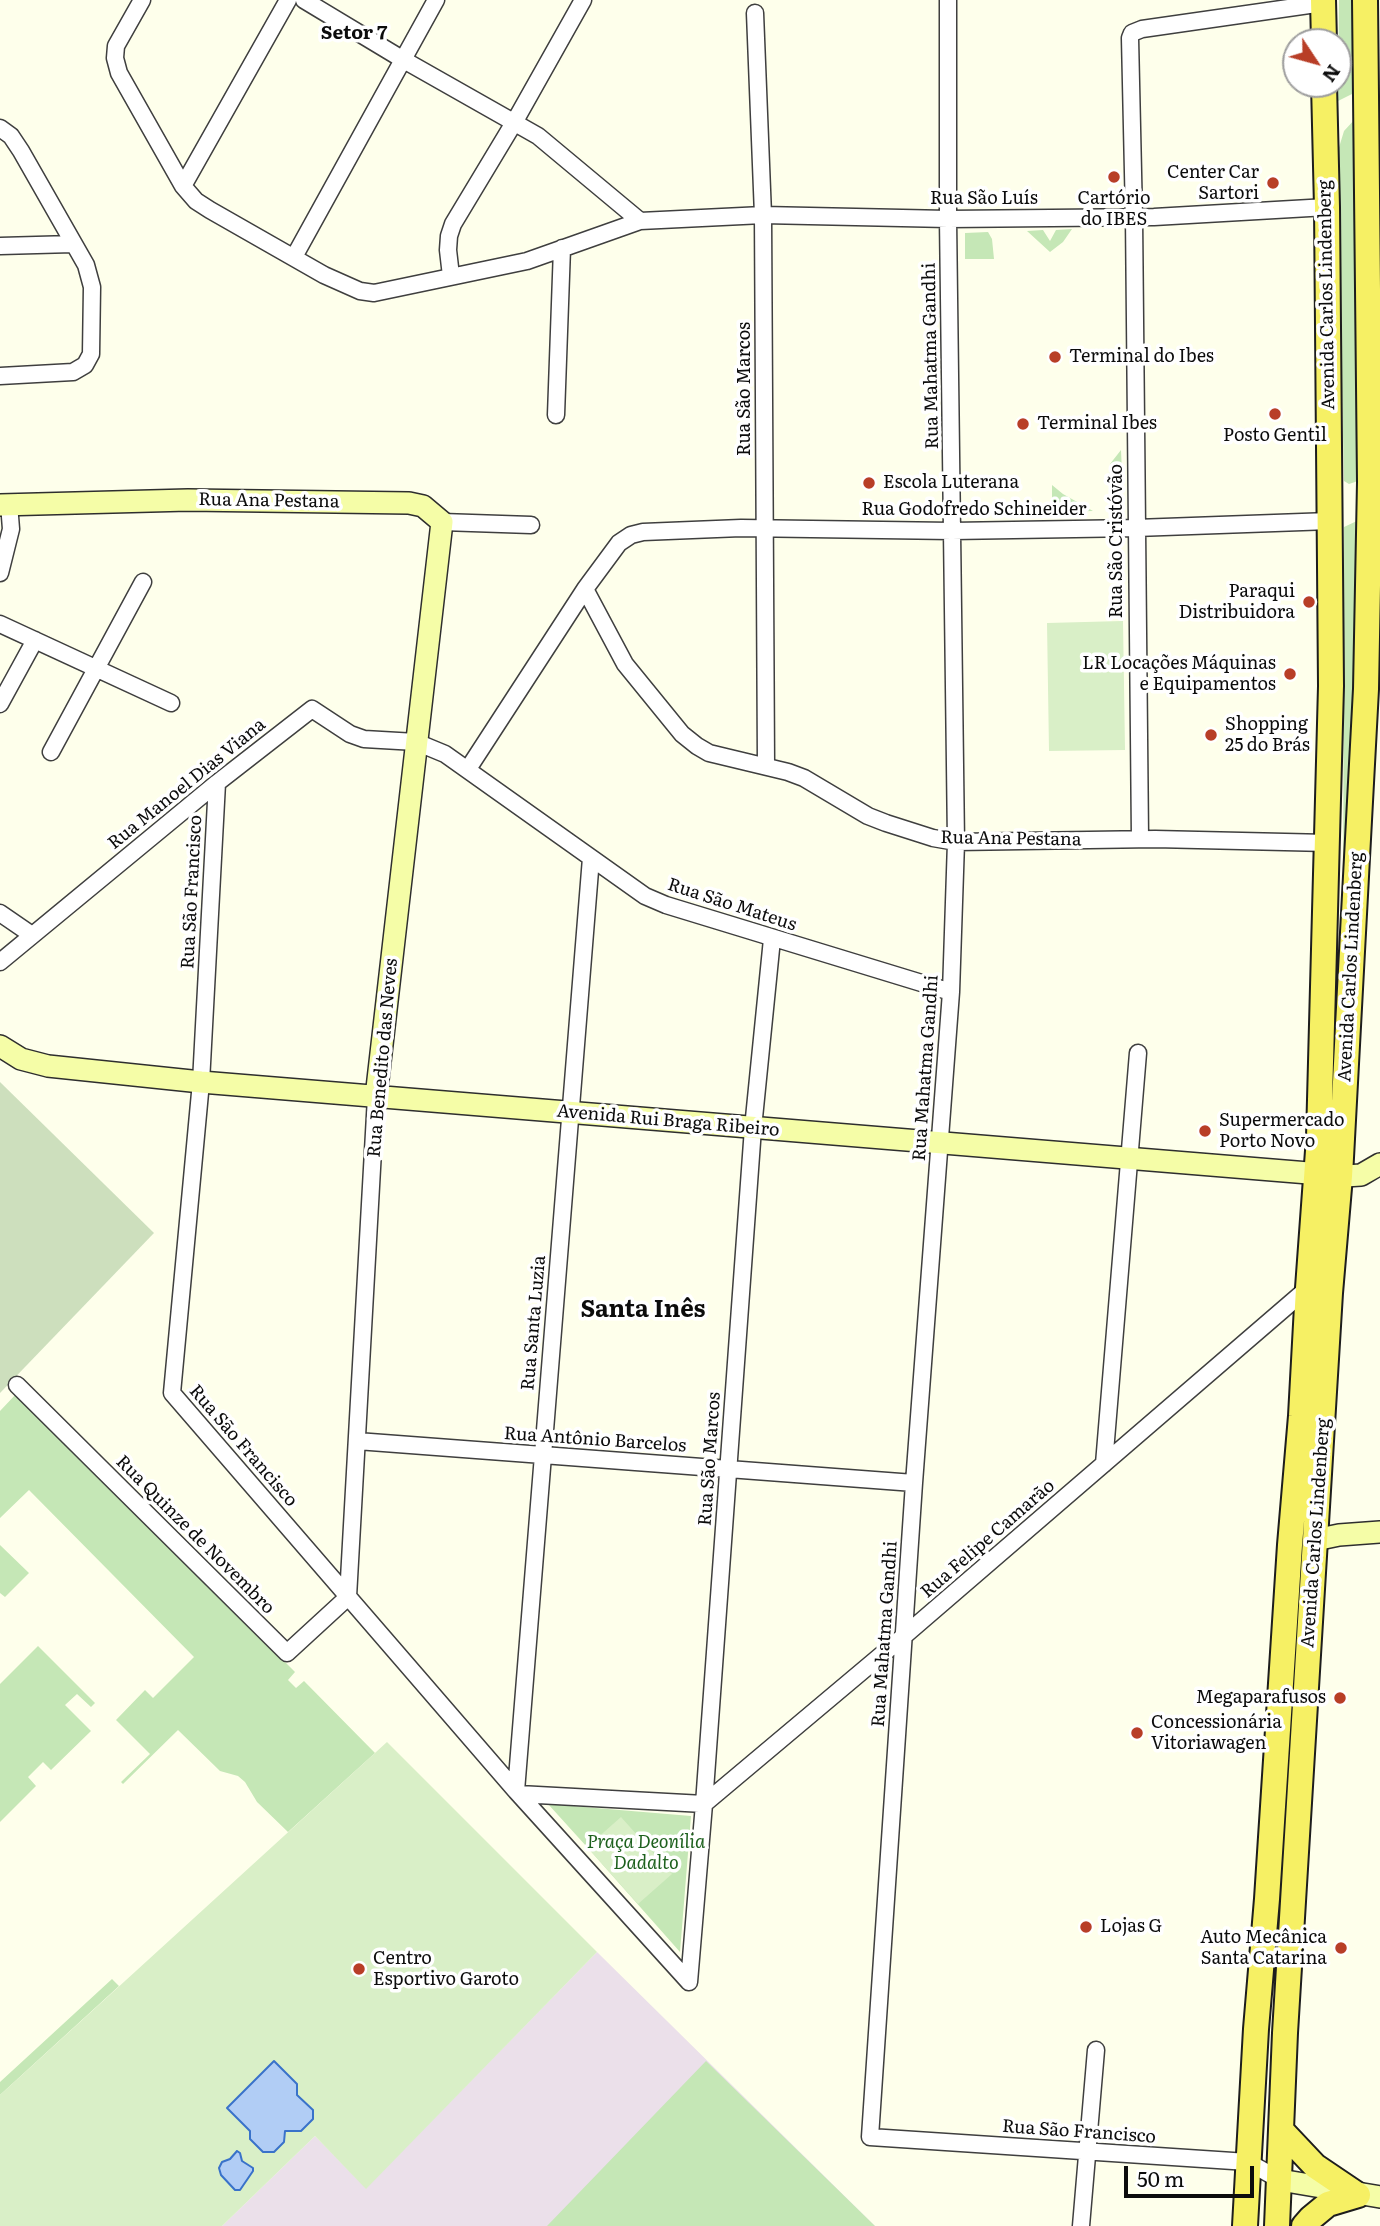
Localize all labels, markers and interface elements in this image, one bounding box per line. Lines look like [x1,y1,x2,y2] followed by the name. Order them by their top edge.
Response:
[321,22,387,44] district label: Setor 7
[1282,28,1352,98] north arrow
[1316,59,1348,89] text: N
[1167,162,1259,204] place label: Center Car Sartori
[1106,169,1122,185] marker: Cartório do IBES
[1265,175,1281,191] marker: Center Car Sartori
[1314,180,1340,410] street label: Avenida Carlos Lindenberg
[930,188,1038,210] street label: Rua São Luís
[1077,188,1151,230] place label: Cartório do IBES
[919,262,943,450] street label: Rua Mahatma Gandhi
[734,322,756,456] street label: Rua São Marcos
[1069,346,1214,368] place label: Terminal do Ibes
[1047,349,1063,365] marker: Terminal do Ibes
[1267,406,1283,422] marker: Posto Gentil
[1037,413,1157,435] place label: Terminal Ibes
[1015,416,1031,432] marker: Terminal Ibes
[1223,425,1327,447] place label: Posto Gentil
[1106,464,1128,618] street label: Rua São Cristóvão
[883,472,1019,494] place label: Escola Luterana
[861,475,877,491] marker: Escola Luterana
[198,489,340,513] street label: Rua Ana Pestana
[861,499,1087,521] street label: Rua Godofredo Schineider
[1179,581,1295,624] place label: Paraqui Distribuidora
[1301,594,1317,610] marker: Paraqui Distribuidora
[1082,653,1276,696] place label: LR Locações Máquinas e Equipamentos
[1282,666,1298,682] marker: LR Locações Máquinas e Equipamentos
[104,714,270,854] street label: Rua Manoel Dias Viana
[1225,714,1310,756] place label: Shopping 25 do Brás
[1203,727,1219,743] marker: Shopping 25 do Brás
[177,814,207,970] street label: Rua São Francisco
[940,827,1082,851] street label: Rua Ana Pestana
[1334,851,1368,1083] street label: Avenida Carlos Lindenberg
[665,874,799,936] street label: Rua São Mateus
[364,958,402,1158] street label: Rua Benedito das Neves
[909,974,943,1162] street label: Rua Mahatma Gandhi
[556,1100,780,1142] street label: Avenida Rui Braga Ribeiro
[1219,1110,1345,1152] place label: Supermercado Porto Novo
[1197,1123,1213,1139] marker: Supermercado Porto Novo
[517,1254,551,1392] street label: Rua Santa Luzia
[580,1296,706,1324] district label: Santa Inês
[184,1381,302,1511] street label: Rua São Francisco
[695,1391,725,1527] street label: Rua São Marcos
[1297,1417,1335,1649] street label: Avenida Carlos Lindenberg
[503,1423,687,1457] street label: Rua Antônio Barcelos
[111,1451,279,1619] street label: Rua Quinze de Novembro
[917,1475,1059,1603] street label: Rua Felipe Camarão
[868,1540,902,1728] street label: Rua Mahatma Gandhi
[1196,1687,1326,1709] place label: Megaparafusos
[1332,1690,1348,1706] marker: Megaparafusos
[1151,1712,1282,1754] place label: Concessionária Vitoriawagen
[1129,1725,1145,1741] marker: Concessionária Vitoriawagen
[587,1832,705,1874] park label: Praça Deonília Dadalto
[1100,1916,1162,1938] place label: Lojas G
[1078,1919,1094,1935] marker: Lojas G
[1200,1927,1327,1969] place label: Auto Mecânica Santa Catarina
[1333,1940,1349,1956] marker: Auto Mecânica Santa Catarina
[373,1948,519,1990] place label: Centro Esportivo Garoto
[351,1961,367,1977] marker: Centro Esportivo Garoto
[1001,2116,1157,2148] street label: Rua São Francisco
[1128,2152,1258,2196] scale bar
[1137,2162,1184,2193] text: 50 m

